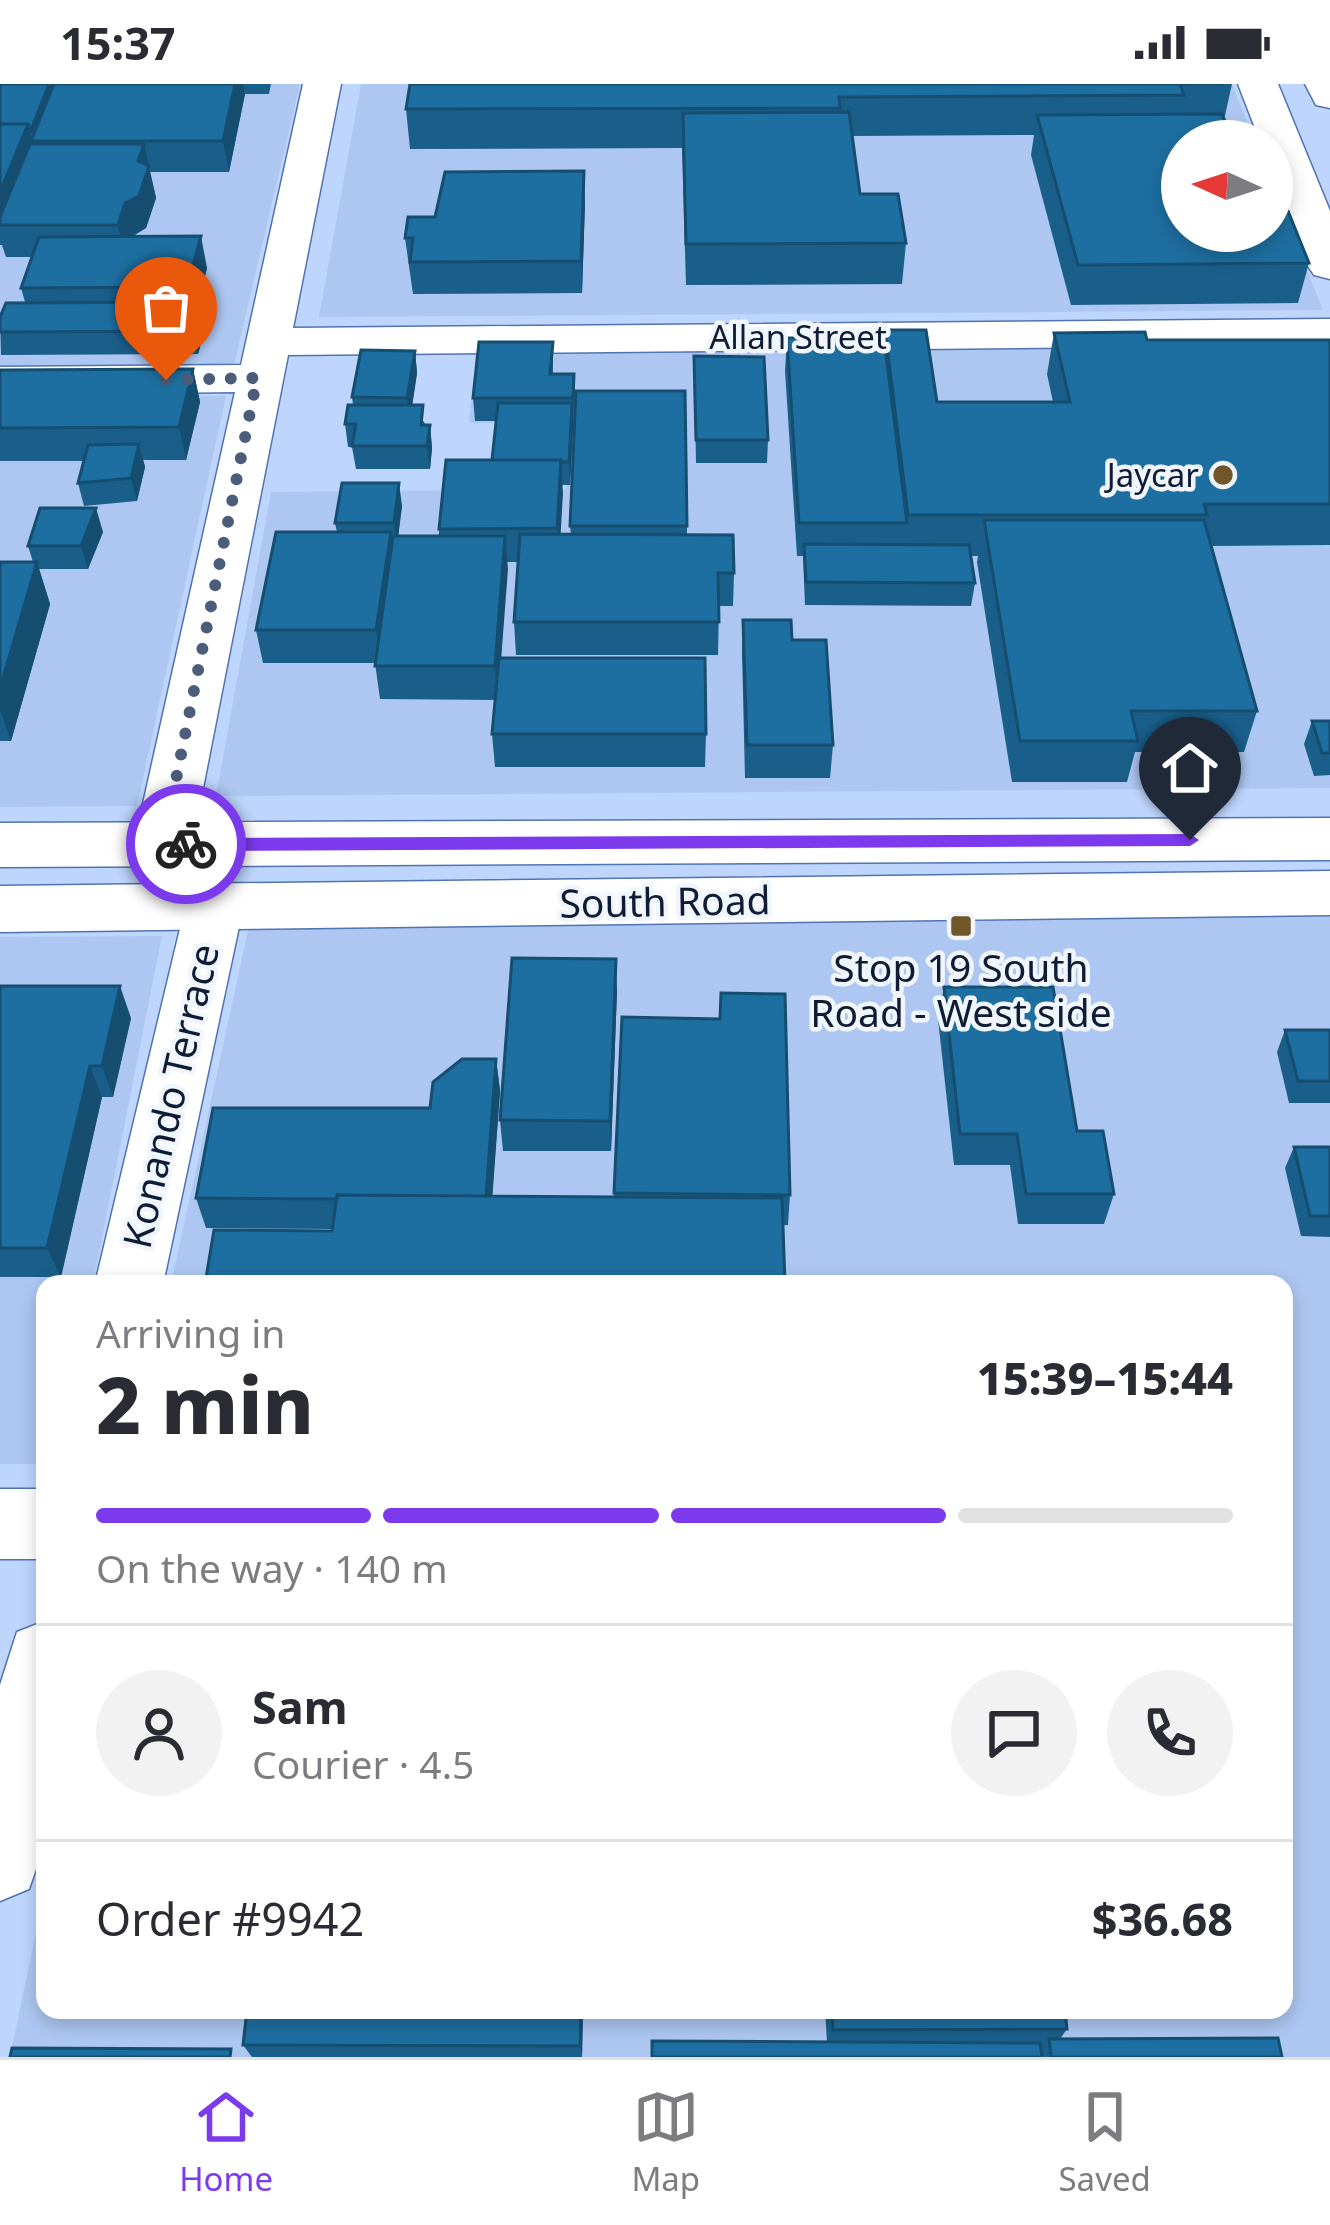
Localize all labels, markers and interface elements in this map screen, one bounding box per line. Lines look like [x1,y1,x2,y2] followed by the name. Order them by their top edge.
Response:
[60,12,176,73] text: 15:37
[1161,120,1293,252] north arrow
[1161,120,1293,252] map controls
[115,257,217,380] pin
[133,275,199,341] icon: bag
[709,314,887,359] street label: Allan Street
[1104,452,1199,497] place label: Jaycar
[1210,462,1236,488] marker: Jaycar
[1139,717,1241,840] pin
[1157,735,1223,801] icon: home
[126,784,246,904] courier
[153,811,219,877] icon: bike
[559,872,771,929] street label: South Road
[948,913,974,939] marker: Stop 19 South Road - West side
[109,938,230,1253] street label: Konando Terrace
[810,940,1112,1038] place label: Stop 19 South Road - West side
[96,1306,285,1359] text: Arriving in
[977,1347,1233,1408] text: 15:39–15:44
[96,1351,314,1457] text: 2 min
[96,1541,448,1594] text: On the way · 140 m
[96,1670,222,1796] button: person
[951,1670,1077,1796] button: chat
[1107,1670,1233,1796] button: phone
[252,1676,348,1737] text: Sam
[252,1737,474,1790] text: Courier · 4.5
[96,1888,364,1949] text: Order #9942
[1092,1888,1233,1949] text: $36.68
[179,2084,273,2201] tab: Home
[631,2084,700,2201] tab: Map
[1059,2084,1151,2201] tab: Saved

